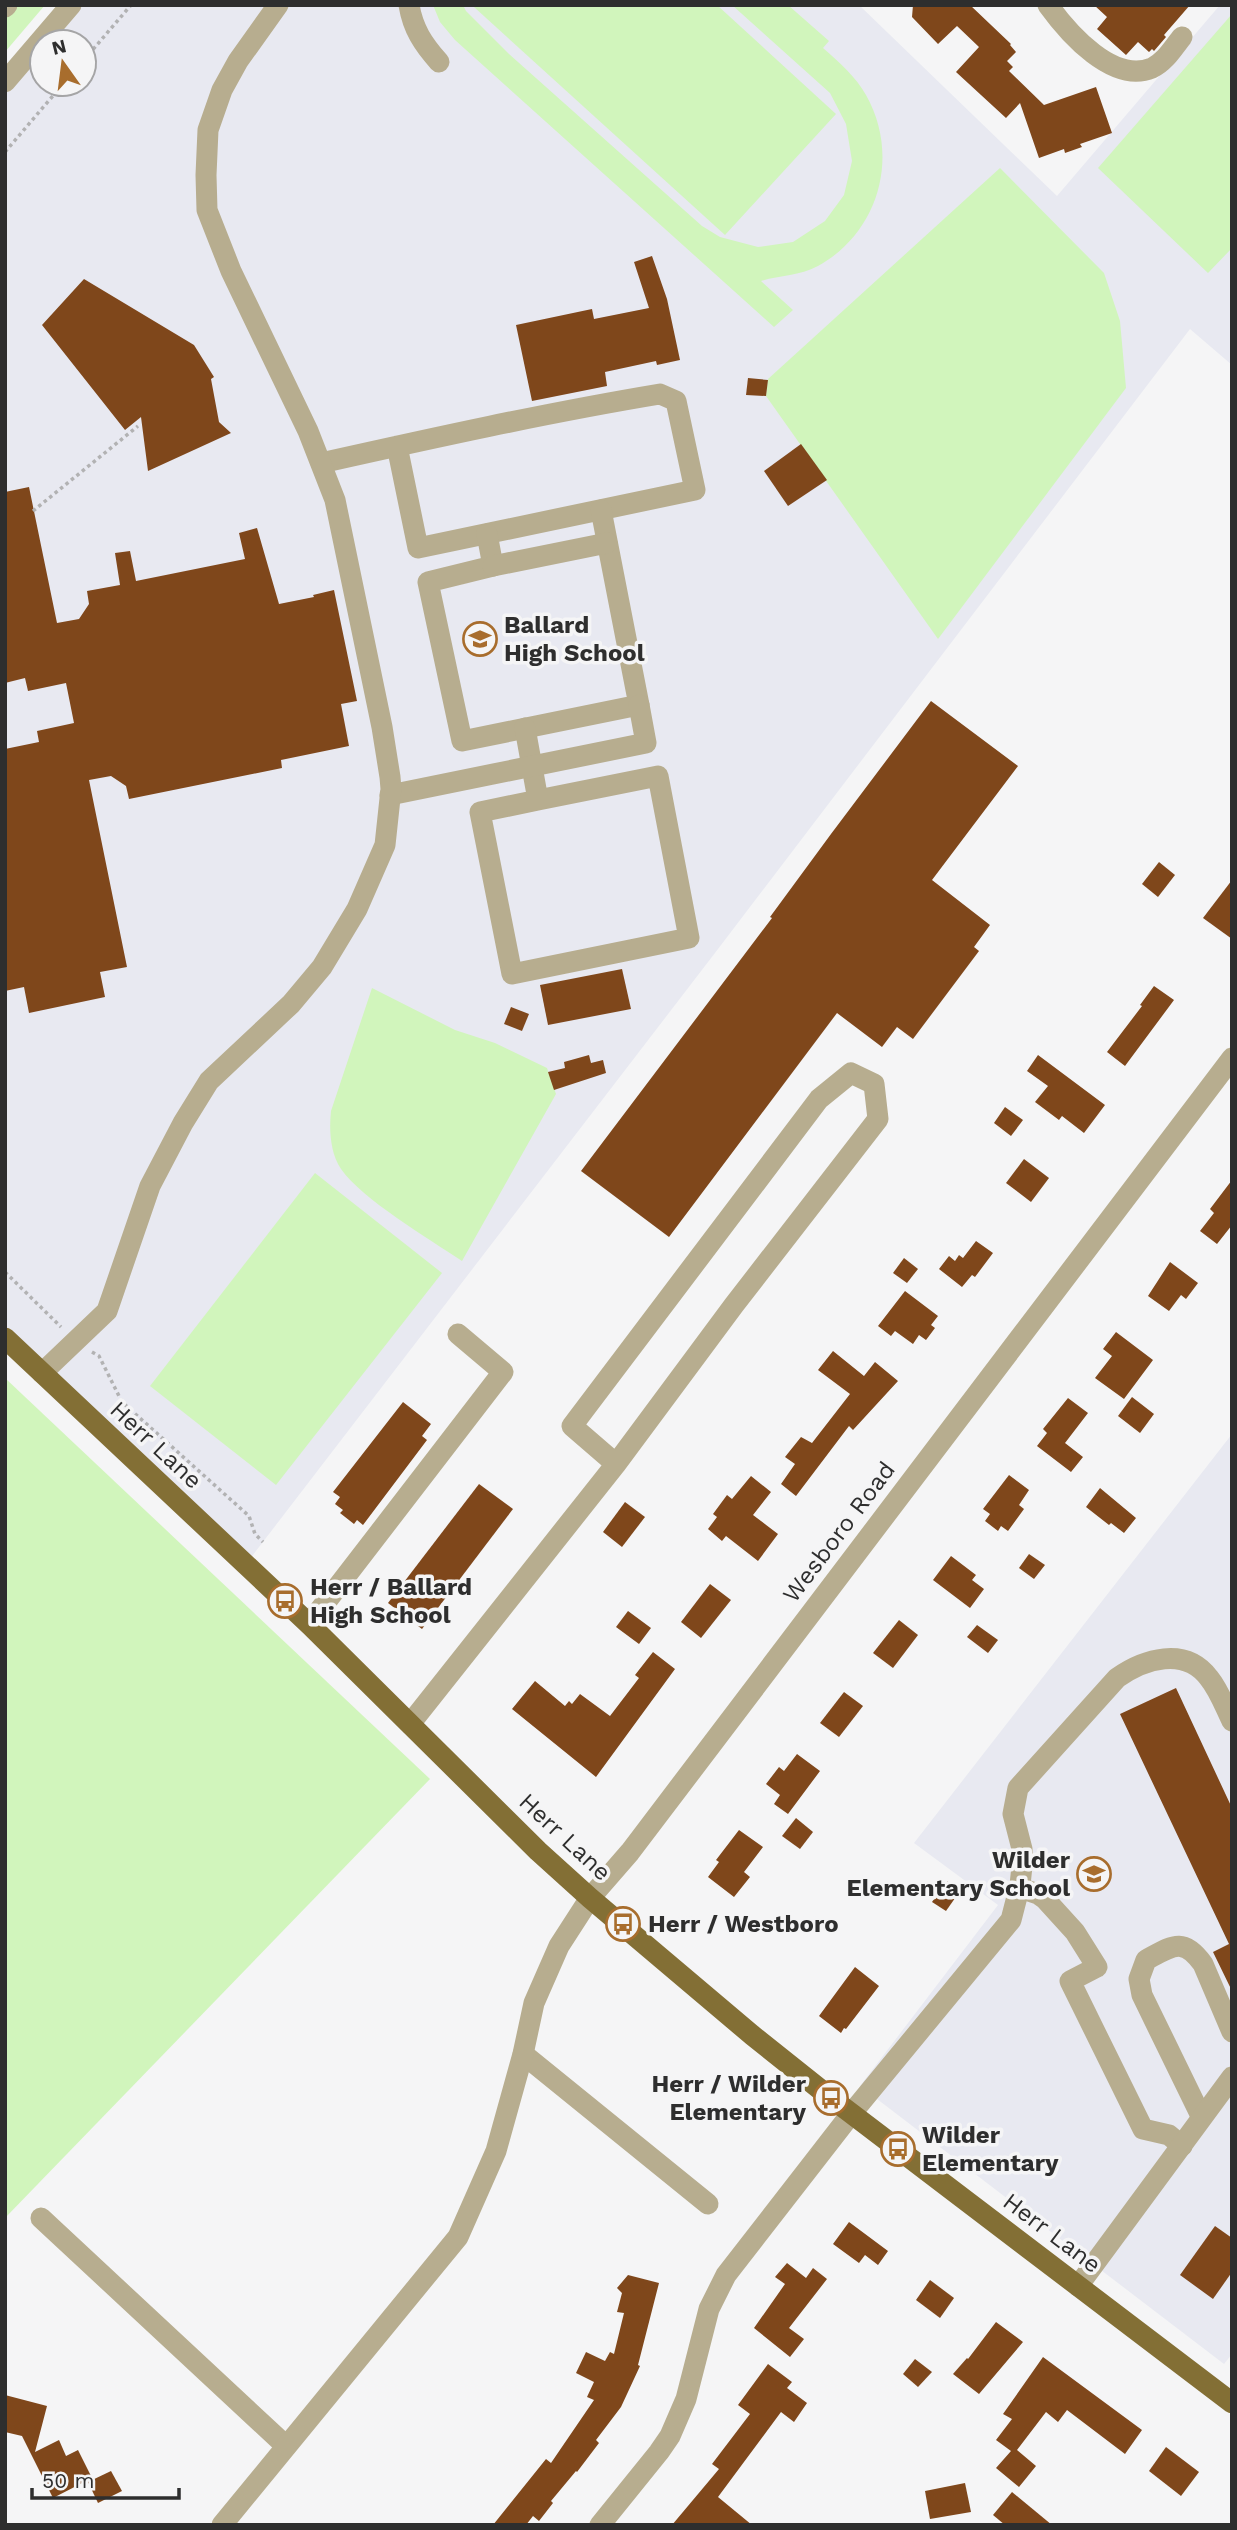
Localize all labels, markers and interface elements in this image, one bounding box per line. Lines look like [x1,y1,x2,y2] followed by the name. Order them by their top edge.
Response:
[28,28,98,98] north arrow
[49,34,69,60] text: N
[504,611,645,667] place label: Ballard High School
[461,620,499,658] school or university icon: Ballard High School
[104,1395,208,1495] street label: Herr Lane
[777,1456,901,1608] street label: Wesboro Road
[310,1573,472,1629] place label: Herr / Ballard High School
[266,1582,304,1620] bus stop icon: Herr / Ballard High School
[513,1787,617,1887] street label: Herr Lane
[846,1846,1071,1902] place label: Wilder Elementary School
[1075,1855,1113,1893] school or university icon: Wilder Elementary School
[604,1905,642,1943] bus stop icon: Herr / Westboro
[648,1910,839,1938] place label: Herr / Westboro
[652,2070,807,2126] place label: Herr / Wilder Elementary
[812,2079,850,2117] bus stop icon: Herr / Wilder Elementary
[922,2121,1059,2177] place label: Wilder Elementary
[879,2130,917,2168] bus stop icon: Wilder Elementary
[998,2187,1106,2279] street label: Herr Lane
[32,2456,178,2500] scale bar
[42,2468,94,2493] text: 50 m

